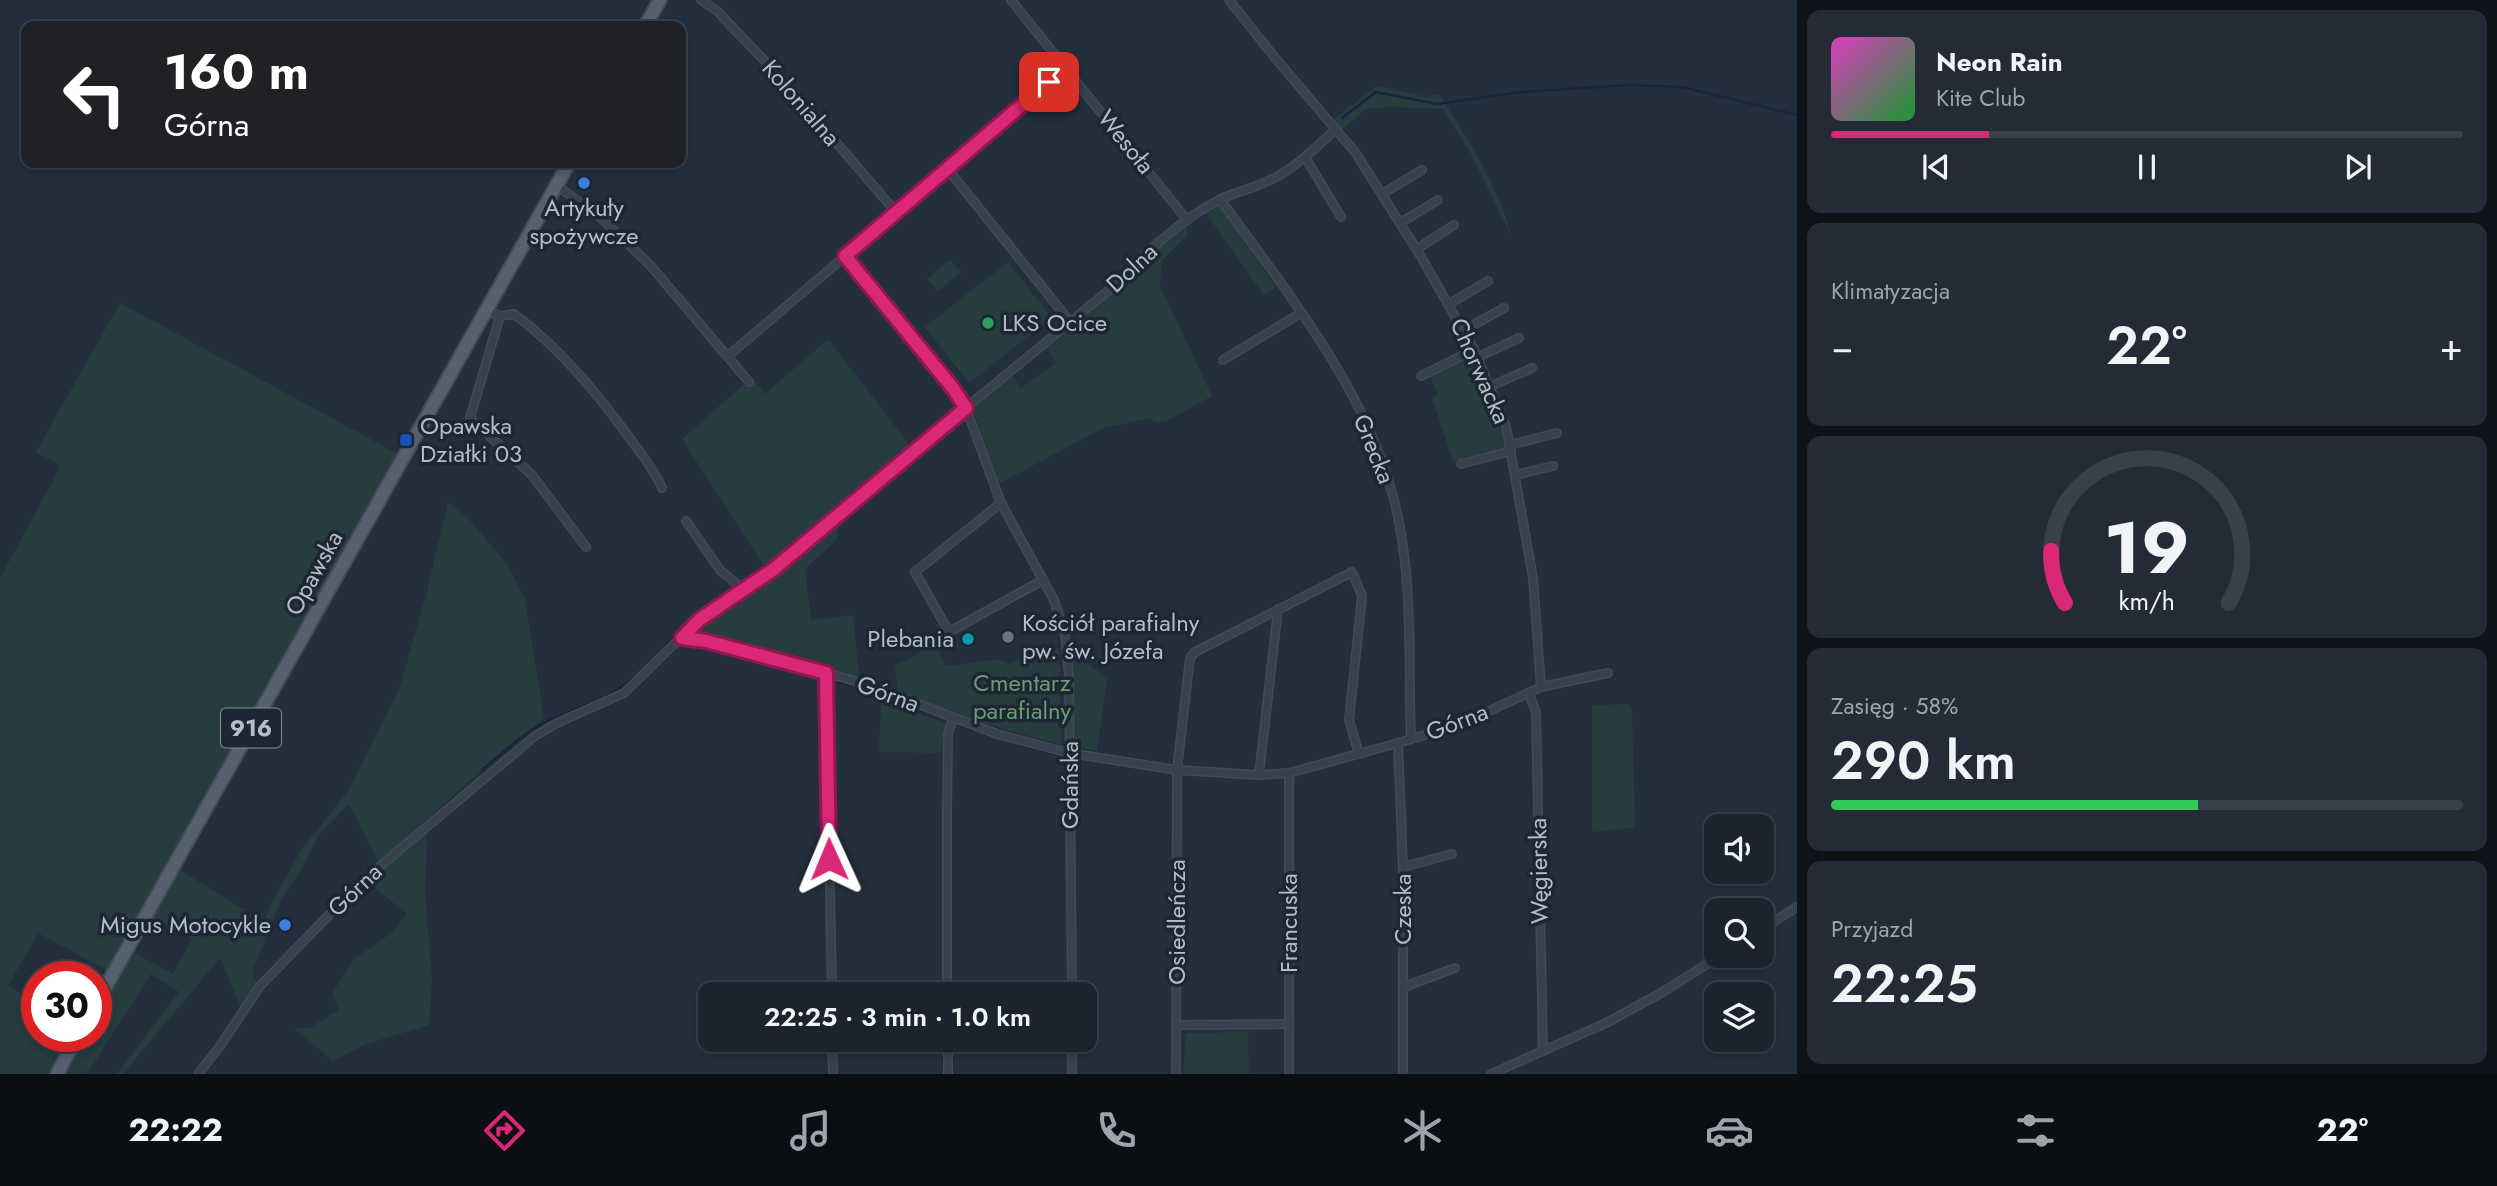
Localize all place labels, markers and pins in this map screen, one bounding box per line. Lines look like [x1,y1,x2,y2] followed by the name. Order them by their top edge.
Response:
[1019,52,1079,112] pin
[576,175,592,191] marker: Artykuły spożywcze
[529,190,639,253] place label: Artykuły spożywcze
[1002,305,1107,340] place label: LKS Ocice
[980,315,996,331] marker: LKS Ocice
[420,408,522,471] place label: Opawska Działki 03
[398,432,414,448] marker: Opawska Działki 03
[1022,605,1200,668] place label: Kościół parafialny pw. św. Józefa
[867,621,954,656] place label: Plebania
[1000,629,1016,645] marker: Kościół parafialny pw. św. Józefa
[960,631,976,647] marker: Plebania
[100,907,271,942] place label: Migus Motocykle
[277,917,293,933] marker: Migus Motocykle

